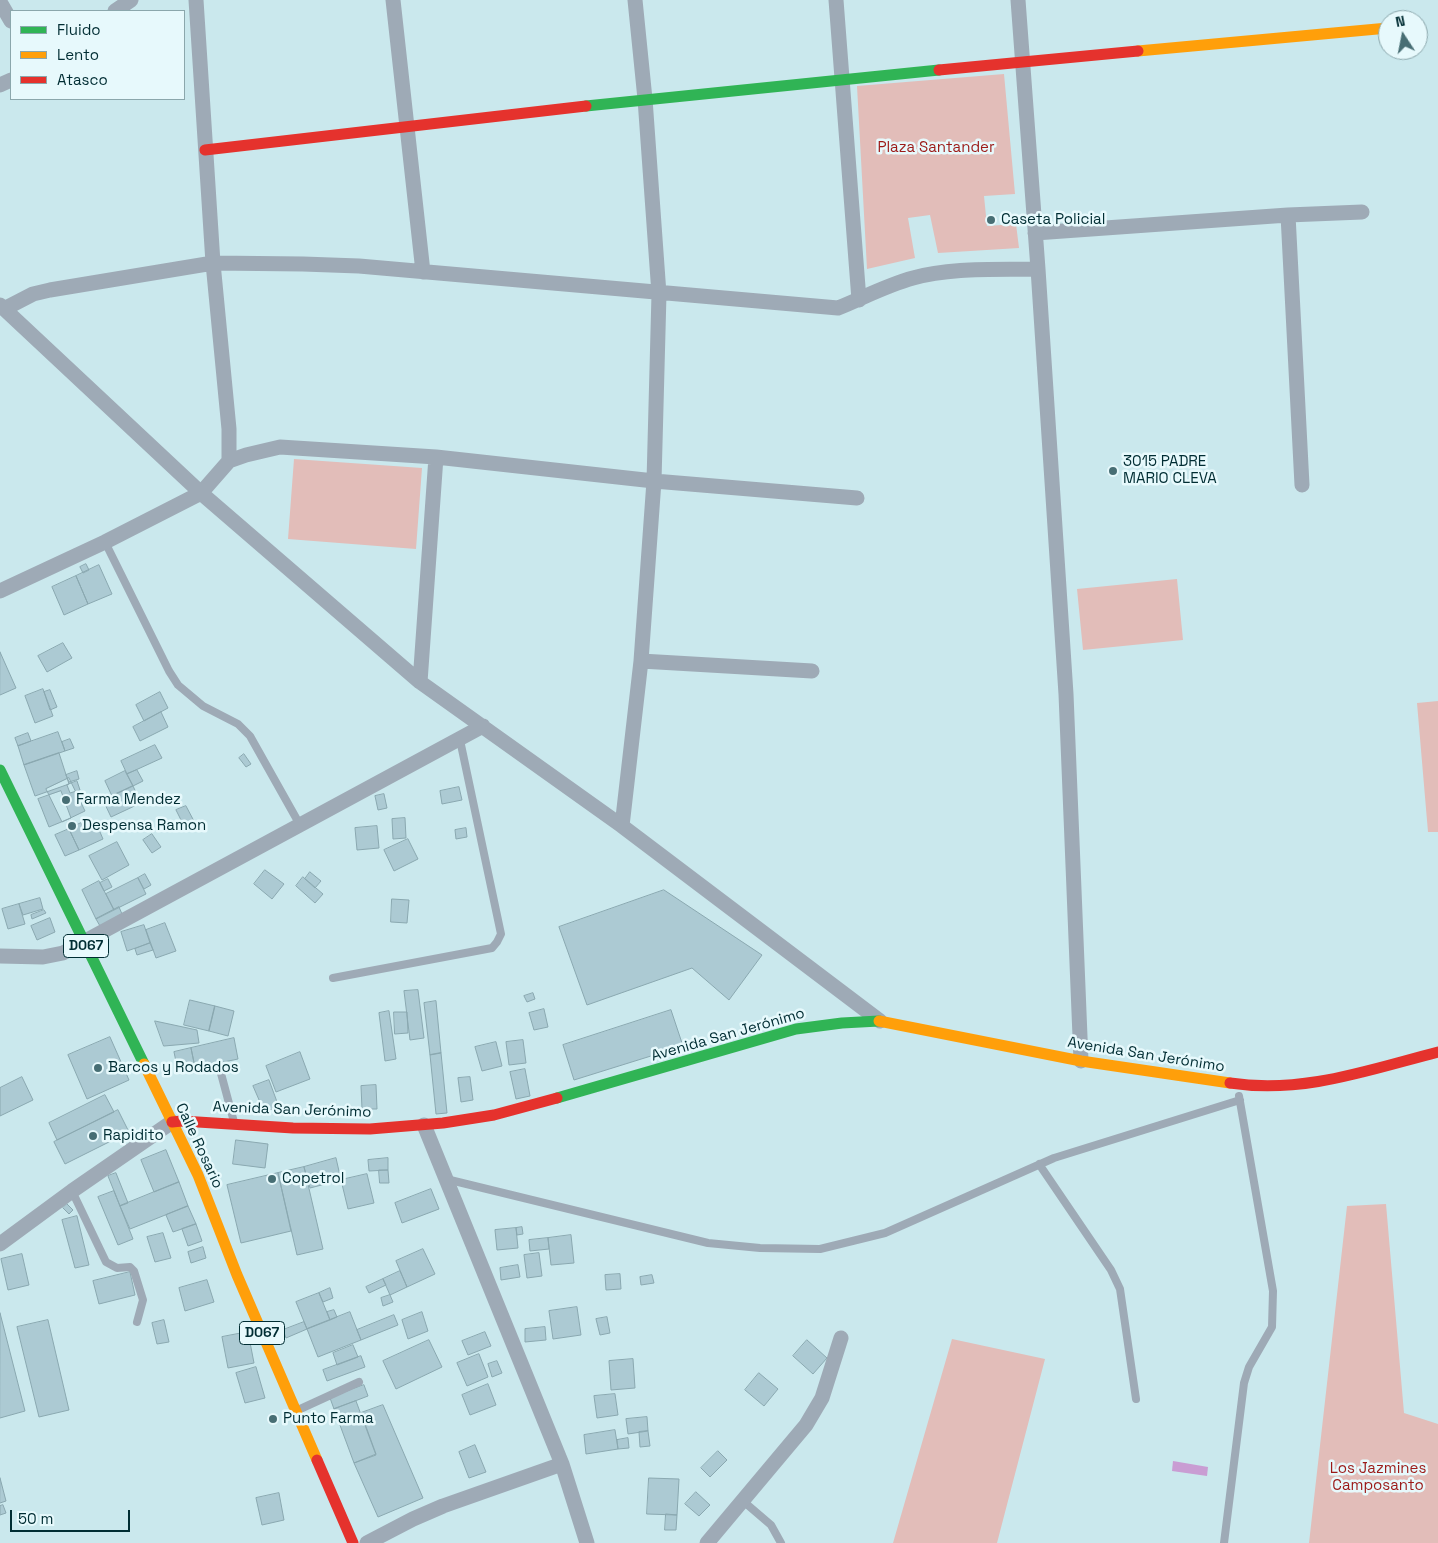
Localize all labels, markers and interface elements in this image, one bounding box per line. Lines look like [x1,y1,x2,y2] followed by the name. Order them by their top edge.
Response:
[10,10,185,100] legend
[1378,10,1428,60] north arrow
[1394,12,1407,31] text: N
[57,20,101,39] text: Fluido
[57,45,99,64] text: Lento
[57,70,108,89] text: Atasco
[877,139,995,157] park label: Plaza Santander
[1001,211,1105,229] place label: Caseta Policial
[985,214,997,226] marker: Caseta Policial
[1123,453,1217,488] place label: 3015 PADRE MARIO CLEVA
[1107,465,1119,477] marker: 3015 PADRE MARIO CLEVA
[76,791,181,809] place label: Farma Mendez
[60,794,72,806] marker: Farma Mendez
[82,817,206,835] place label: Despensa Ramon
[66,820,78,832] marker: Despensa Ramon
[64,934,108,958] road number: D067
[649,1004,807,1066] street label: Avenida San Jerónimo
[1066,1034,1226,1076] street label: Avenida San Jerónimo
[108,1059,239,1077] place label: Barcos y Rodados
[92,1062,104,1074] marker: Barcos y Rodados
[212,1098,372,1122] street label: Avenida San Jerónimo
[171,1100,227,1192] street label: Calle Rosario
[103,1127,164,1145] place label: Rapidito
[87,1130,99,1142] marker: Rapidito
[282,1170,344,1188] place label: Copetrol
[266,1173,278,1185] marker: Copetrol
[240,1322,284,1345] road number: D067
[283,1410,374,1428] place label: Punto Farma
[267,1413,279,1425] marker: Punto Farma
[1330,1460,1426,1495] park label: Los Jazmines Camposanto
[12,1500,132,1532] scale bar
[18,1509,53,1528] text: 50 m

